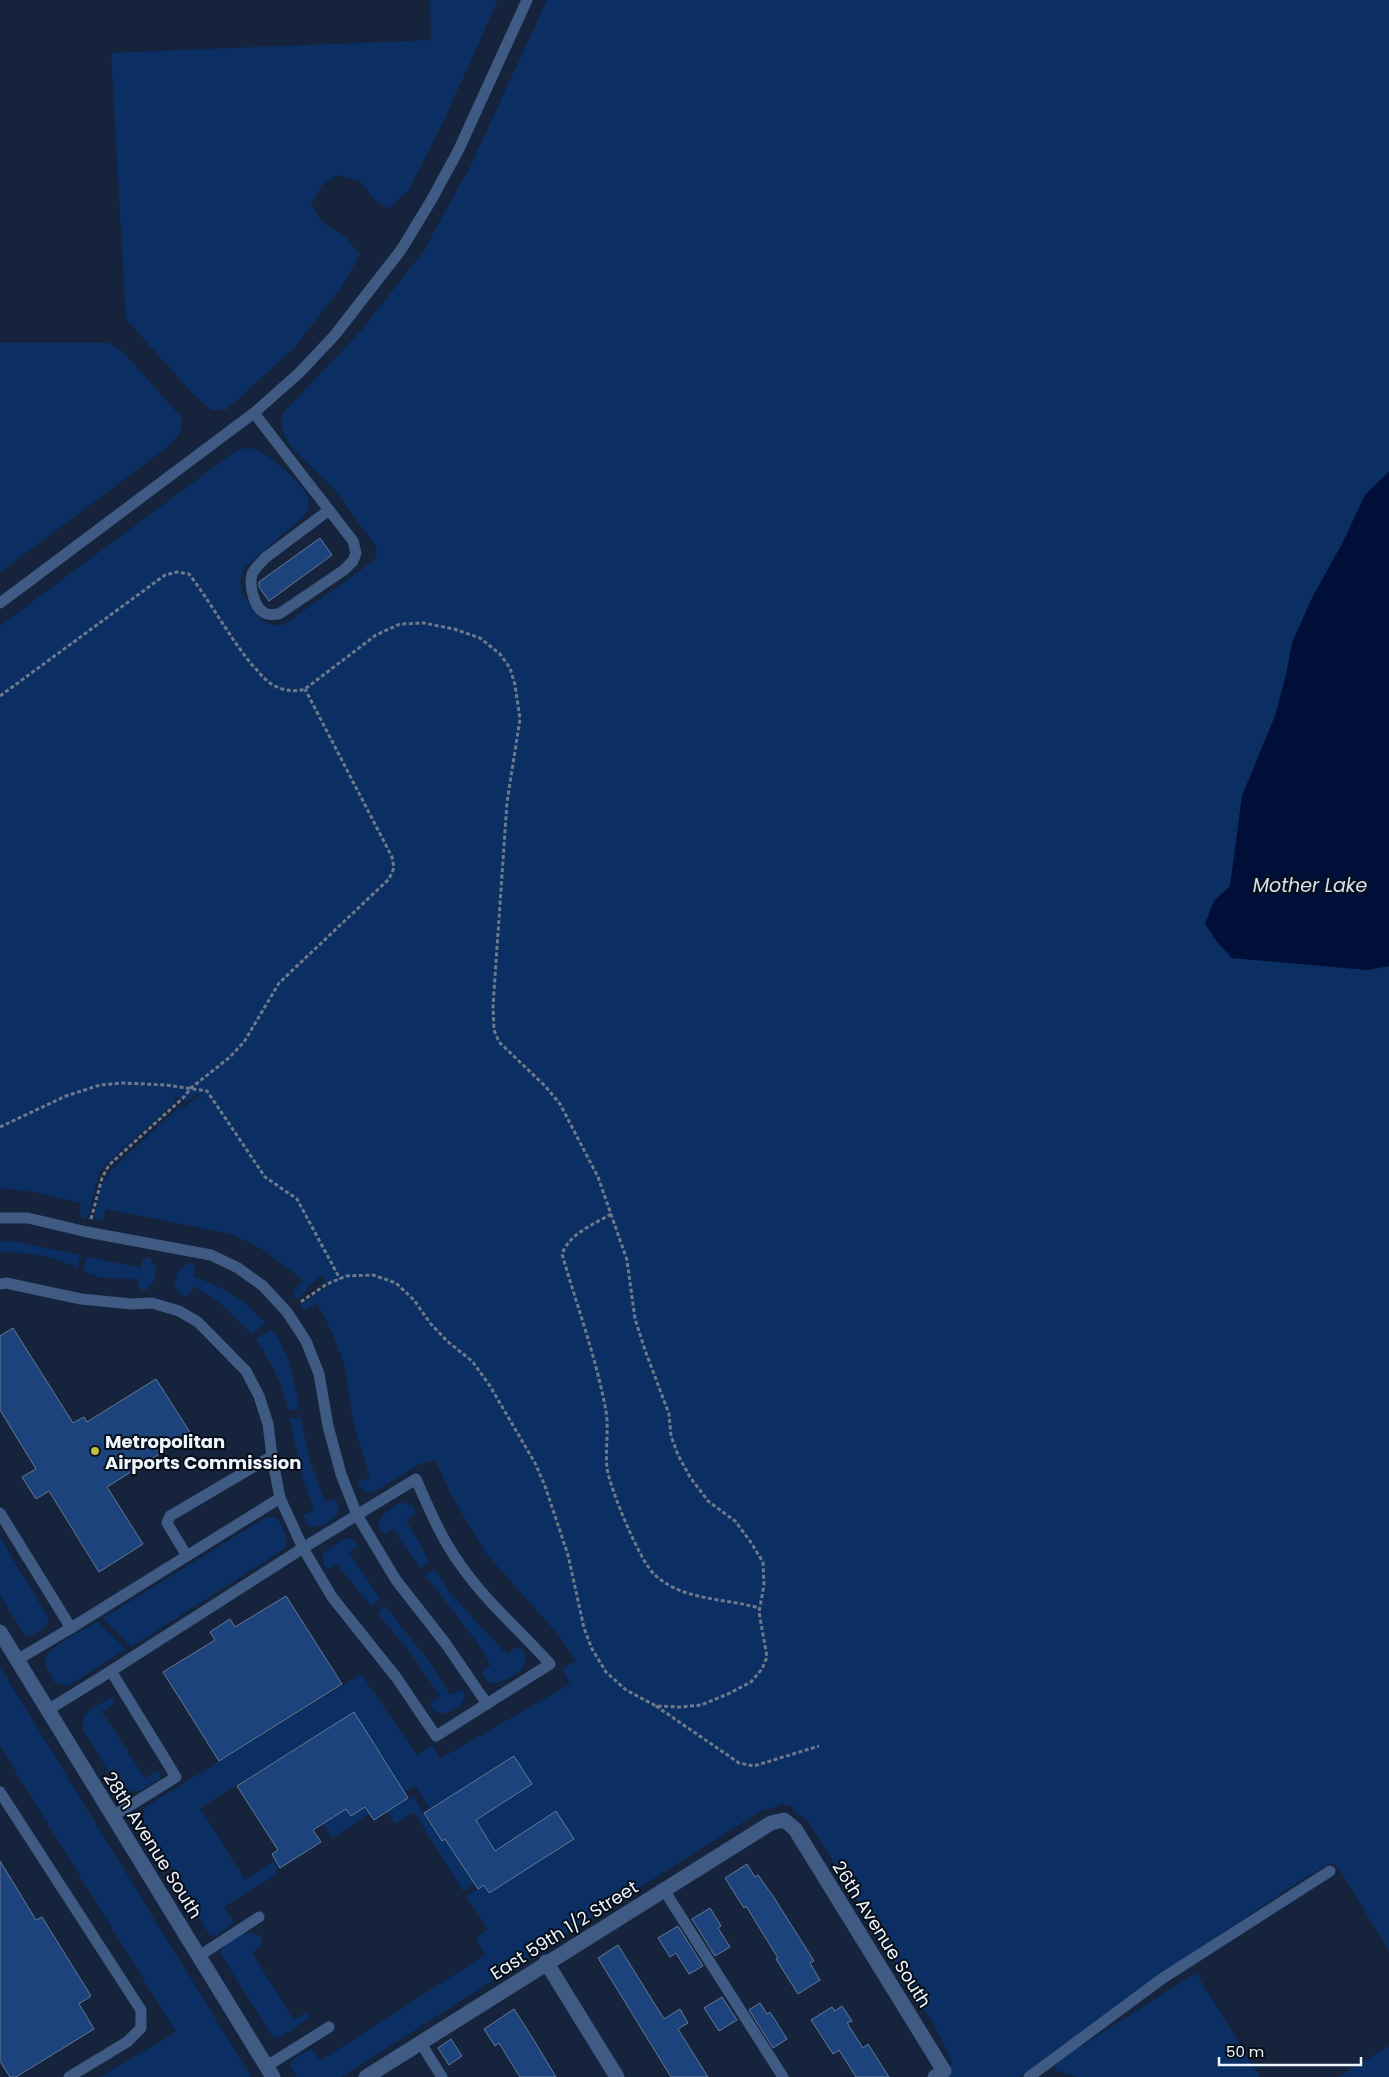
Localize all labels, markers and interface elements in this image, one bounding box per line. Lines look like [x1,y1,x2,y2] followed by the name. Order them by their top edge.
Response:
[1253,872,1368,899] water label: Mother Lake
[105,1429,301,1475] place label: Metropolitan Airports Commission
[89,1445,101,1457] marker: Metropolitan Airports Commission
[98,1767,208,1923] street label: 28th Avenue South
[827,1856,937,2012] street label: 26th Avenue South
[485,1874,643,1986] street label: East 59th 1/2 Street
[1219,2034,1362,2066] scale bar
[1226,2041,1264,2062] text: 50 m

